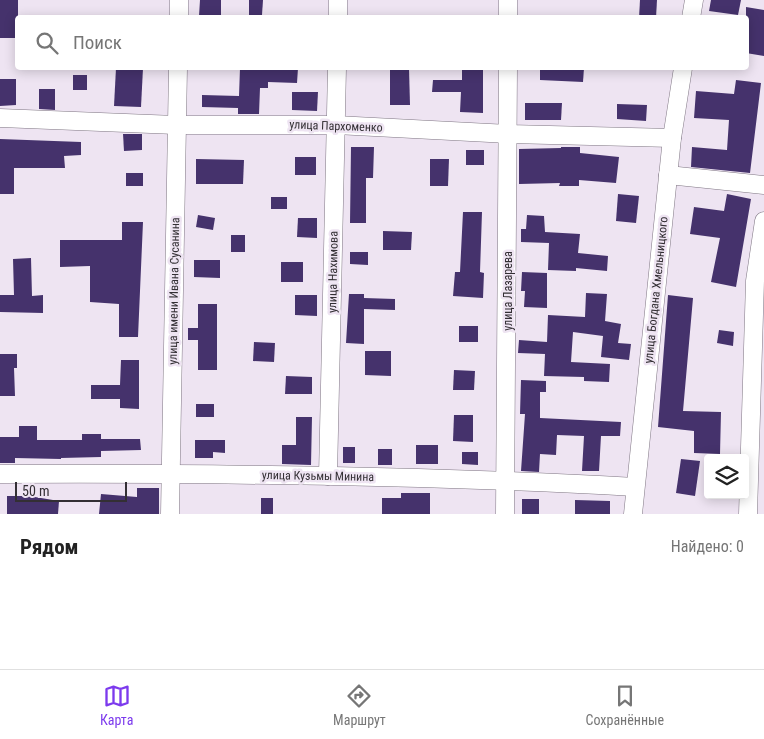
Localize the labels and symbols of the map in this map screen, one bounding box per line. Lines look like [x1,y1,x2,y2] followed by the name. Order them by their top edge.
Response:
[289,117,383,135] street label: улица Пархоменко
[641,216,671,364] street label: улица Богдана Хмельницкого
[166,217,182,365] street label: улица имени Ивана Сусанина
[325,231,341,313] street label: улица Нахимова
[501,251,515,331] street label: улица Лазарева
[262,468,375,484] street label: улица Кузьмы Минина
[15,479,128,502] scale bar

